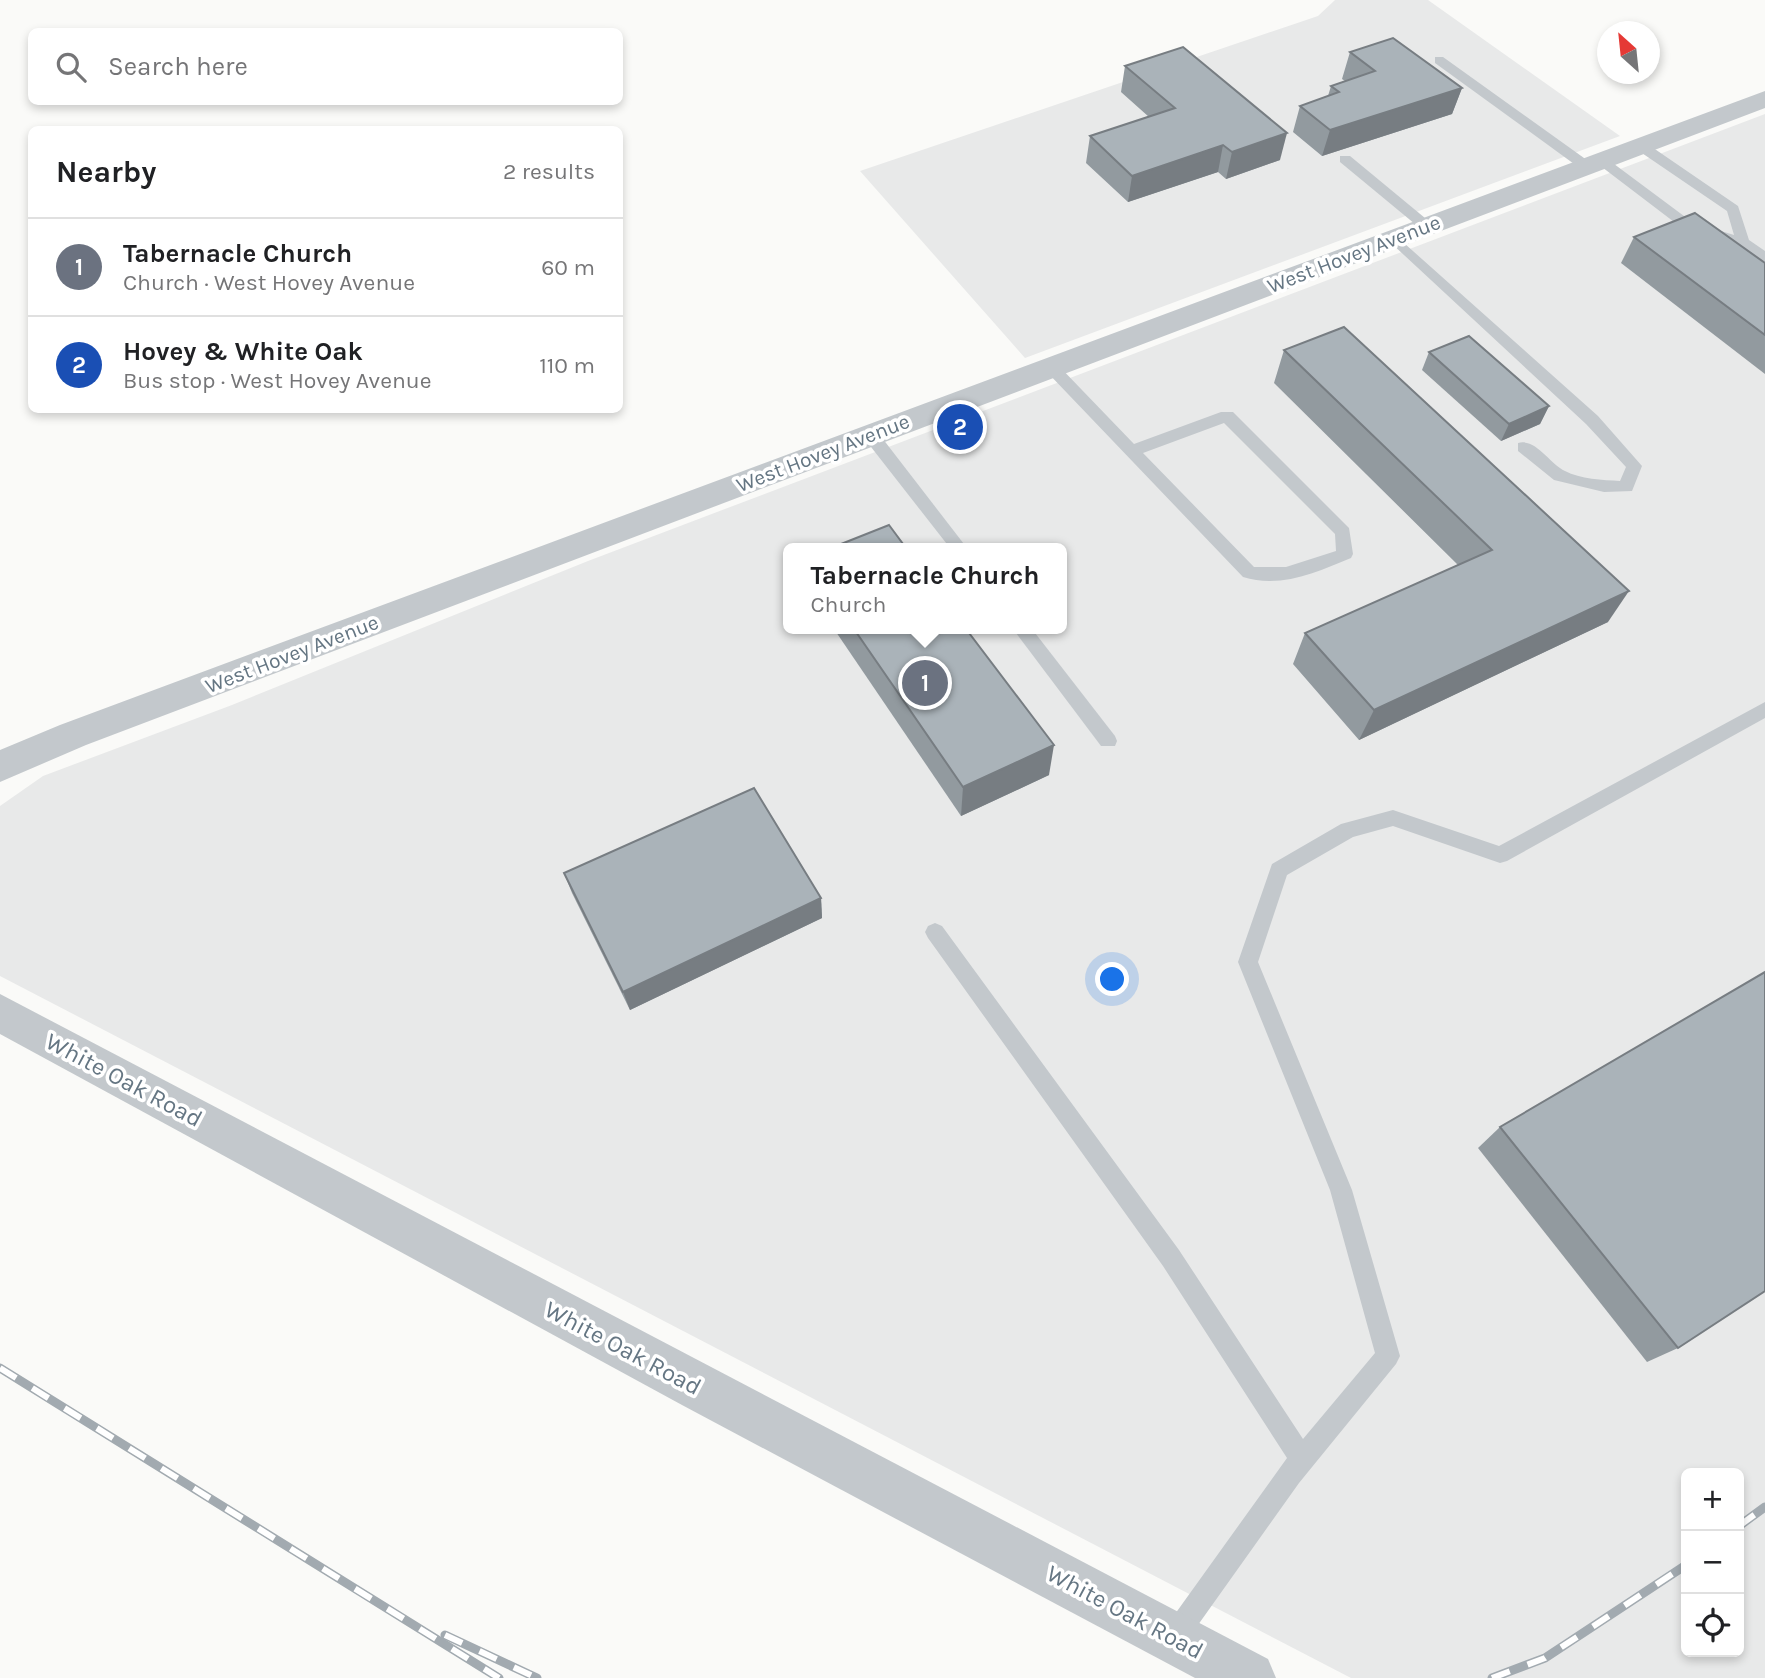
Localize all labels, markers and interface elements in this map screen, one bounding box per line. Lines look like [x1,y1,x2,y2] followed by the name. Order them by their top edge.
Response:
[1597,21,1660,84] north arrow
[28,28,623,105] search box
[52,48,90,86] icon: search
[108,51,248,82] text: Search here
[56,154,156,190] text: Nearby
[503,158,595,185] text: 2 results
[1264,210,1444,298] street label: West Hovey Avenue
[123,238,352,269] text: Tabernacle Church
[75,254,83,281] text: 1
[541,254,595,281] text: 60 m
[123,269,415,296] text: Church · West Hovey Avenue
[123,336,363,367] text: Hovey & White Oak
[72,352,86,379] text: 2
[539,352,595,379] text: 110 m
[123,367,432,394] text: Bus stop · West Hovey Avenue
[937,401,983,453] pin: 2
[733,409,913,497] street label: West Hovey Avenue
[783,543,1067,634] popup
[810,560,1040,591] text: Tabernacle Church
[810,591,886,618] text: Church
[202,610,382,698] street label: West Hovey Avenue
[902,657,948,709] pin: 1
[1095,962,1129,996] your location
[41,1027,207,1133] street label: White Oak Road
[540,1295,706,1401] street label: White Oak Road
[1681,1468,1744,1657] map controls
[1681,1468,1744,1531] button: +
[1681,1531,1744,1594] button: −
[1042,1559,1208,1665] street label: White Oak Road
[1681,1594,1744,1657] button: locate

